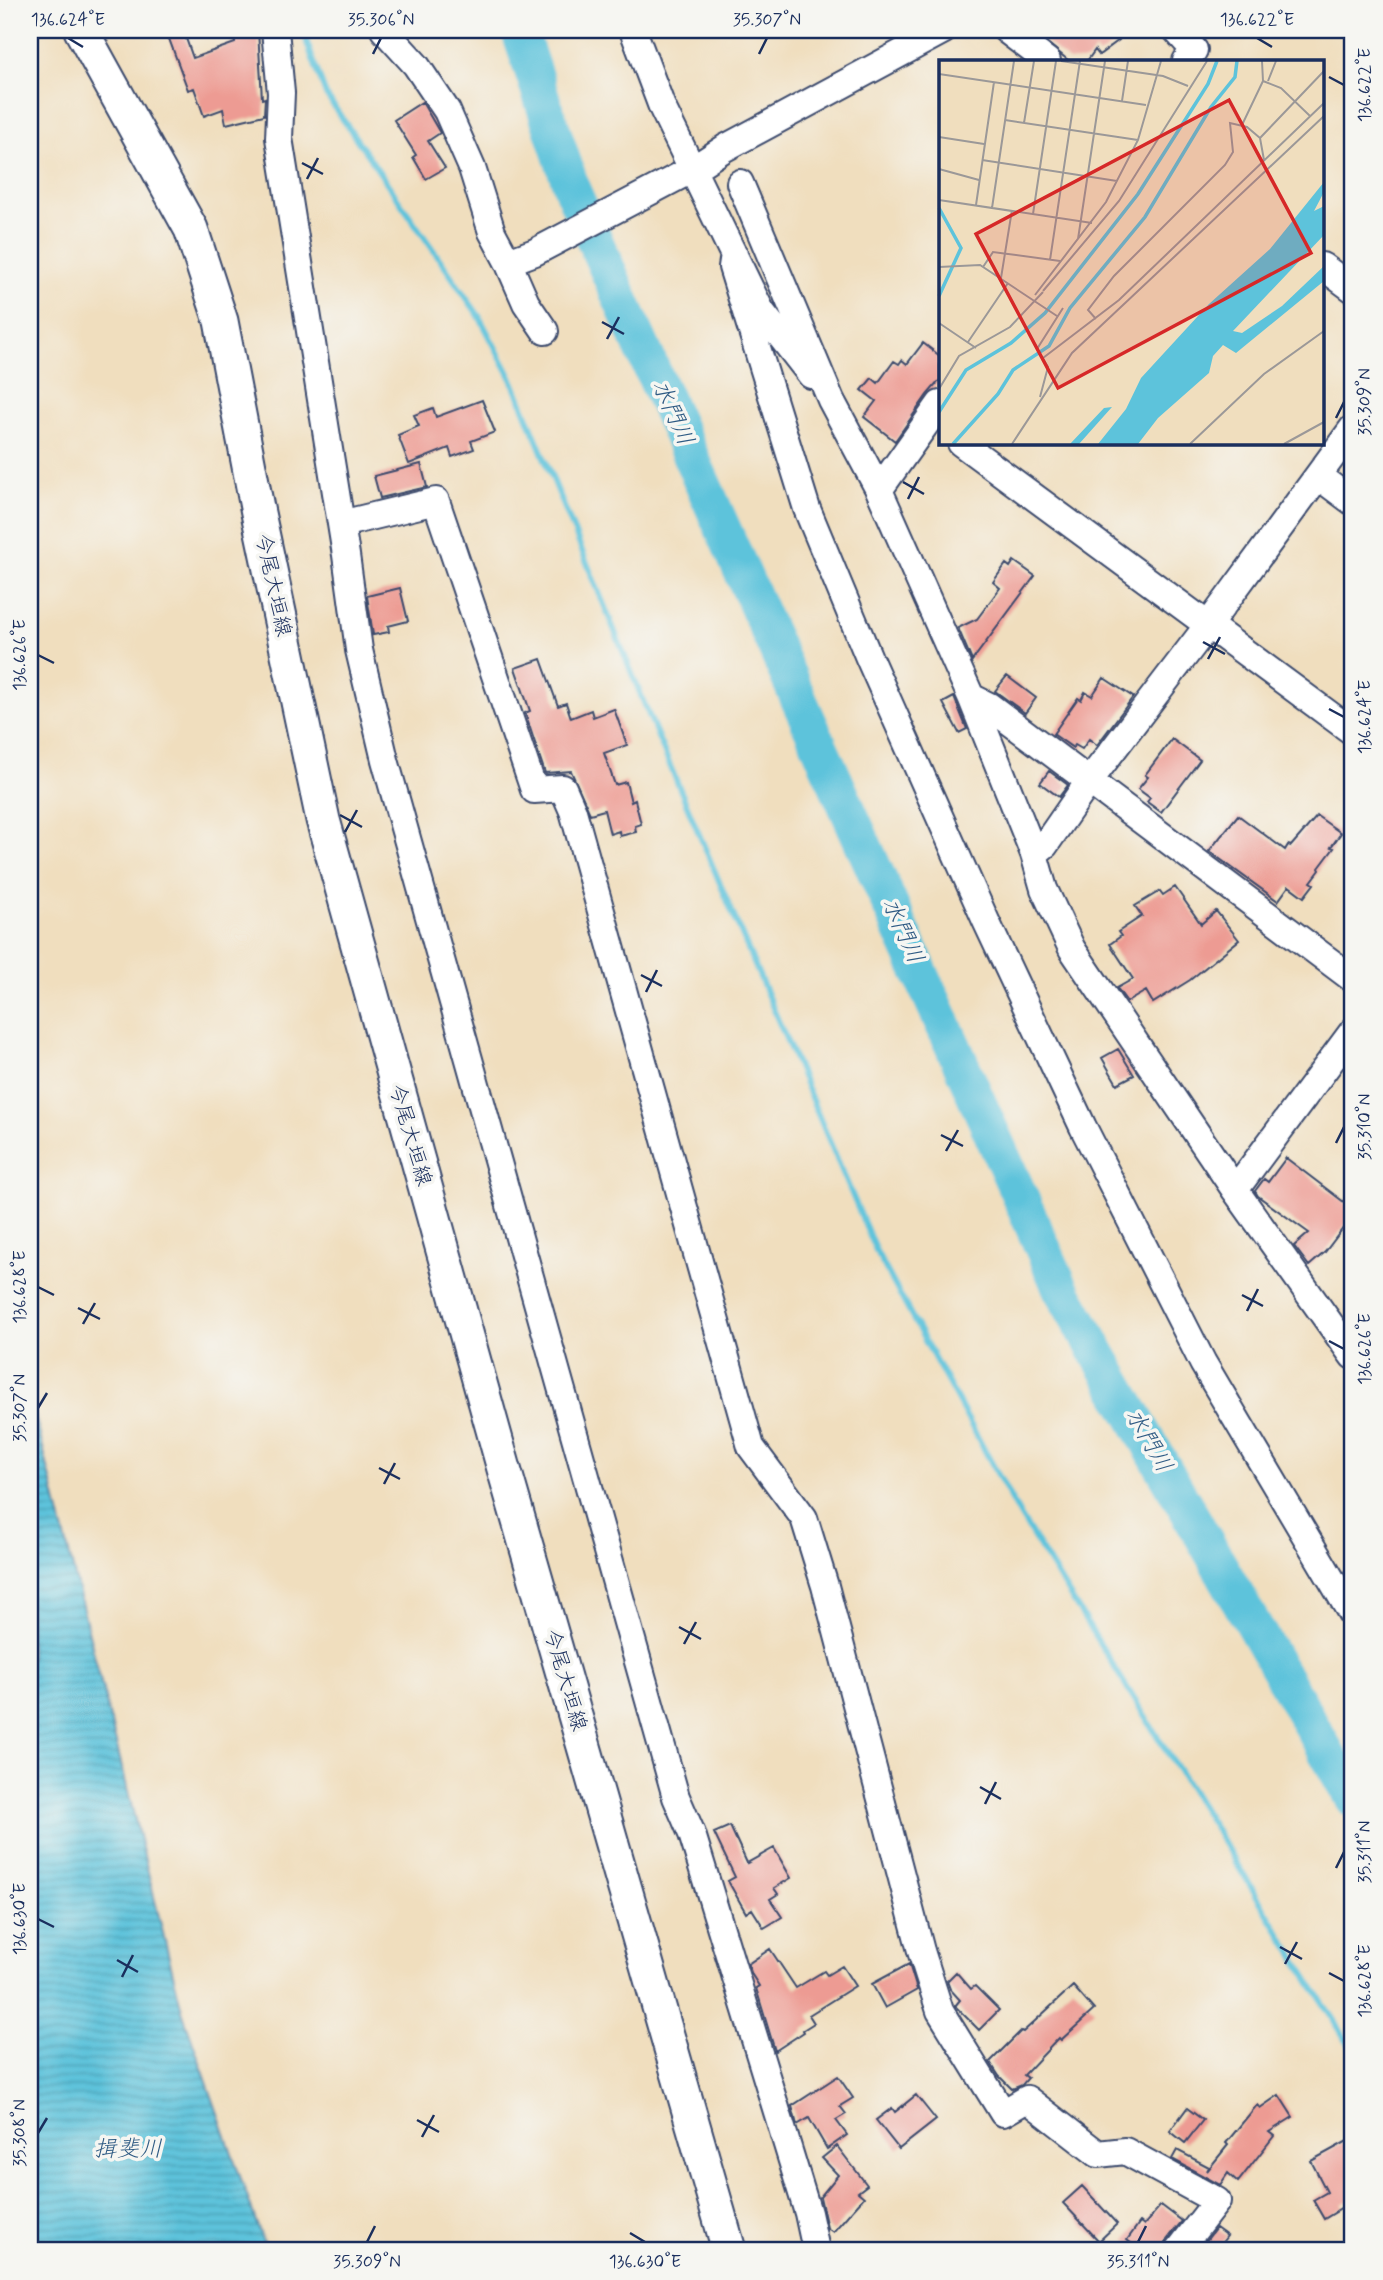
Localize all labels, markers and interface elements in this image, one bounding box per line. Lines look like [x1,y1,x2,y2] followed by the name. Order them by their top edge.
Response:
[31,8,105,32] text: 136.624°E
[348,8,414,32] text: 35.306°N
[733,8,801,32] text: 35.307°N
[1220,8,1294,32] text: 136.622°E
[1353,48,1377,122] text: 136.622°E
[939,60,1324,444] inset map
[1353,368,1377,436] text: 35.309°N
[644,375,700,451] water label: 水門川
[248,531,298,639] street label: 今尾大垣線
[8,619,32,691] text: 136.626°E
[1353,680,1377,754] text: 136.624°E
[874,893,930,969] water label: 水門川
[382,1081,438,1189] street label: 今尾大垣線
[1353,1094,1377,1160] text: 35.310°N
[8,1250,32,1324] text: 136.628°E
[1353,1313,1377,1385] text: 136.626°E
[8,1374,32,1442] text: 35.307°N
[1118,1404,1178,1478] water label: 水門川
[537,1626,593,1734] street label: 今尾大垣線
[1353,1821,1377,1883] text: 35.311°N
[8,1883,32,1955] text: 136.630°E
[1353,1944,1377,2018] text: 136.628°E
[8,2099,32,2167] text: 35.308°N
[94,2135,163,2165] water label: 揖斐川
[333,2250,401,2274] text: 35.309°N
[609,2250,681,2274] text: 136.630°E
[1107,2250,1169,2274] text: 35.311°N

